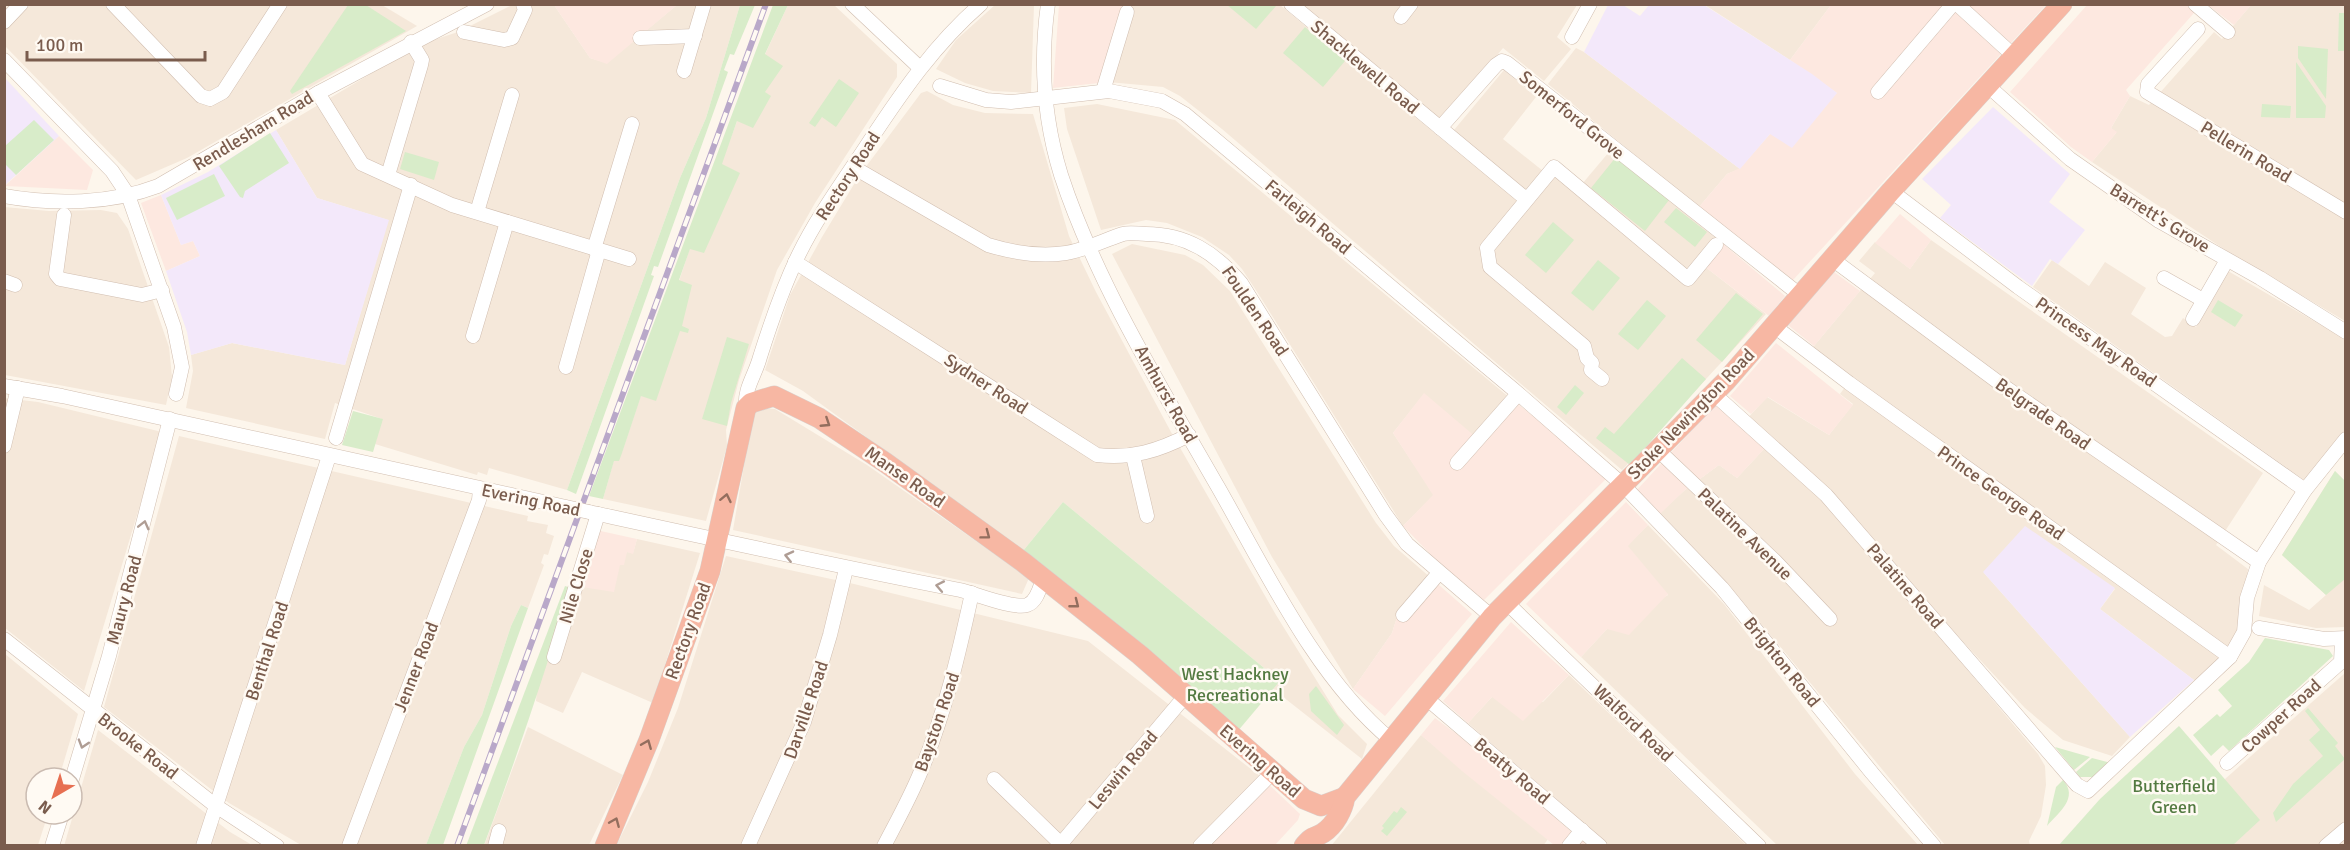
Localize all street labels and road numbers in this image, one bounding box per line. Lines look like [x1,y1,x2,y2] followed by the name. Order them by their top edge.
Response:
[1306,15,1424,119] street label: Shacklewell Road
[1515,66,1629,164] street label: Somerford Grove
[189,86,317,176] street label: Rendlesham Road
[2197,116,2295,188] street label: Pellerin Road
[811,127,885,225] street label: Rectory Road
[1261,175,1355,259] street label: Farleigh Road
[2106,178,2214,258] street label: Barrett's Grove
[1217,262,1293,360] street label: Foulden Road
[2031,292,2161,392] street label: Princess May Road
[1130,341,1202,447] street label: Amhurst Road
[1623,344,1759,484] street label: Stoke Newington Road
[940,349,1032,419] street label: Sydner Road
[1991,373,2095,455] street label: Belgrade Road
[861,441,949,513] street label: Manse Road
[1933,441,2069,545] street label: Prince George Road
[480,479,582,521] street label: Evering Road
[1693,483,1797,585] street label: Palatine Avenue
[1862,539,1948,633] street label: Palatine Road
[554,546,598,626] street label: Nile Close
[102,553,146,647] street label: Maury Road
[660,580,716,682] street label: Rectory Road
[241,599,293,703] street label: Benthal Road
[1739,613,1825,711] street label: Brighton Road
[389,619,443,715] street label: Jenner Road
[779,658,833,762] street label: Darville Road
[910,669,964,775] street label: Bayston Road
[2236,674,2326,758] street label: Cowper Road
[1588,679,1678,767] street label: Walford Road
[93,708,183,784] street label: Brooke Road
[1215,720,1305,802] street label: Evering Road
[1084,726,1162,814] street label: Leswin Road
[1470,733,1554,809] street label: Beatty Road

